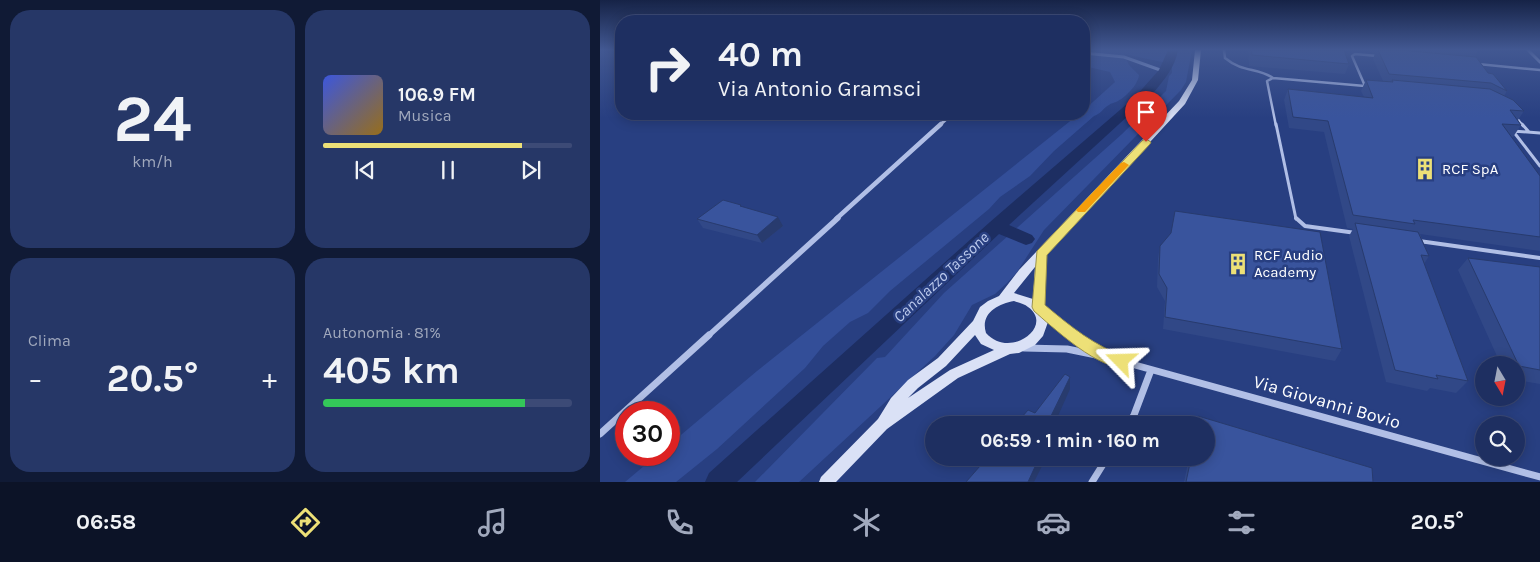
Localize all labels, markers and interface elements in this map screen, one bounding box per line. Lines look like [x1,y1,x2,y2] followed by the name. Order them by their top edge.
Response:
[718,34,803,75] text: 40 m
[635,35,700,100] icon: right
[718,76,922,102] text: Via Antonio Gramsci
[113,81,192,157] text: 24
[398,84,476,106] text: 106.9 FM
[1125,91,1167,142] pin
[1132,98,1160,126] icon: arrive
[398,106,451,125] text: Musica
[132,152,173,171] text: km/h
[351,156,379,184] icon: previous
[434,156,462,184] icon: pause
[517,156,545,184] icon: next
[1412,156,1438,182] building icon: RCF SpA
[1442,160,1499,178] place label: RCF SpA
[889,227,993,326] water label: Canalazzo Tassone
[1254,246,1323,281] place label: RCF Audio Academy
[1225,251,1251,277] building icon: RCF Audio Academy
[323,323,441,342] text: Autonomia · 81%
[28,331,71,350] text: Clima
[1094,334,1146,386] position arrow
[323,348,460,393] text: 405 km
[106,356,199,401] text: 20.5°
[1475,356,1525,406] north arrow
[1475,356,1525,466] map controls
[28,362,43,395] text: −
[262,362,277,395] text: +
[1251,370,1403,434] street label: Via Giovanni Bovio
[615,401,680,466] speed limit sign: 30
[1475,416,1525,466] button: search
[980,430,1160,452] text: 06:59 · 1 min · 160 m
[288,505,323,540] icon: directions
[475,505,510,540] icon: music
[662,505,697,540] icon: phone
[849,505,884,540] icon: climate
[1036,505,1071,540] icon: car
[1224,505,1259,540] icon: filters
[76,509,136,535] text: 06:58
[1411,509,1464,535] text: 20.5°

